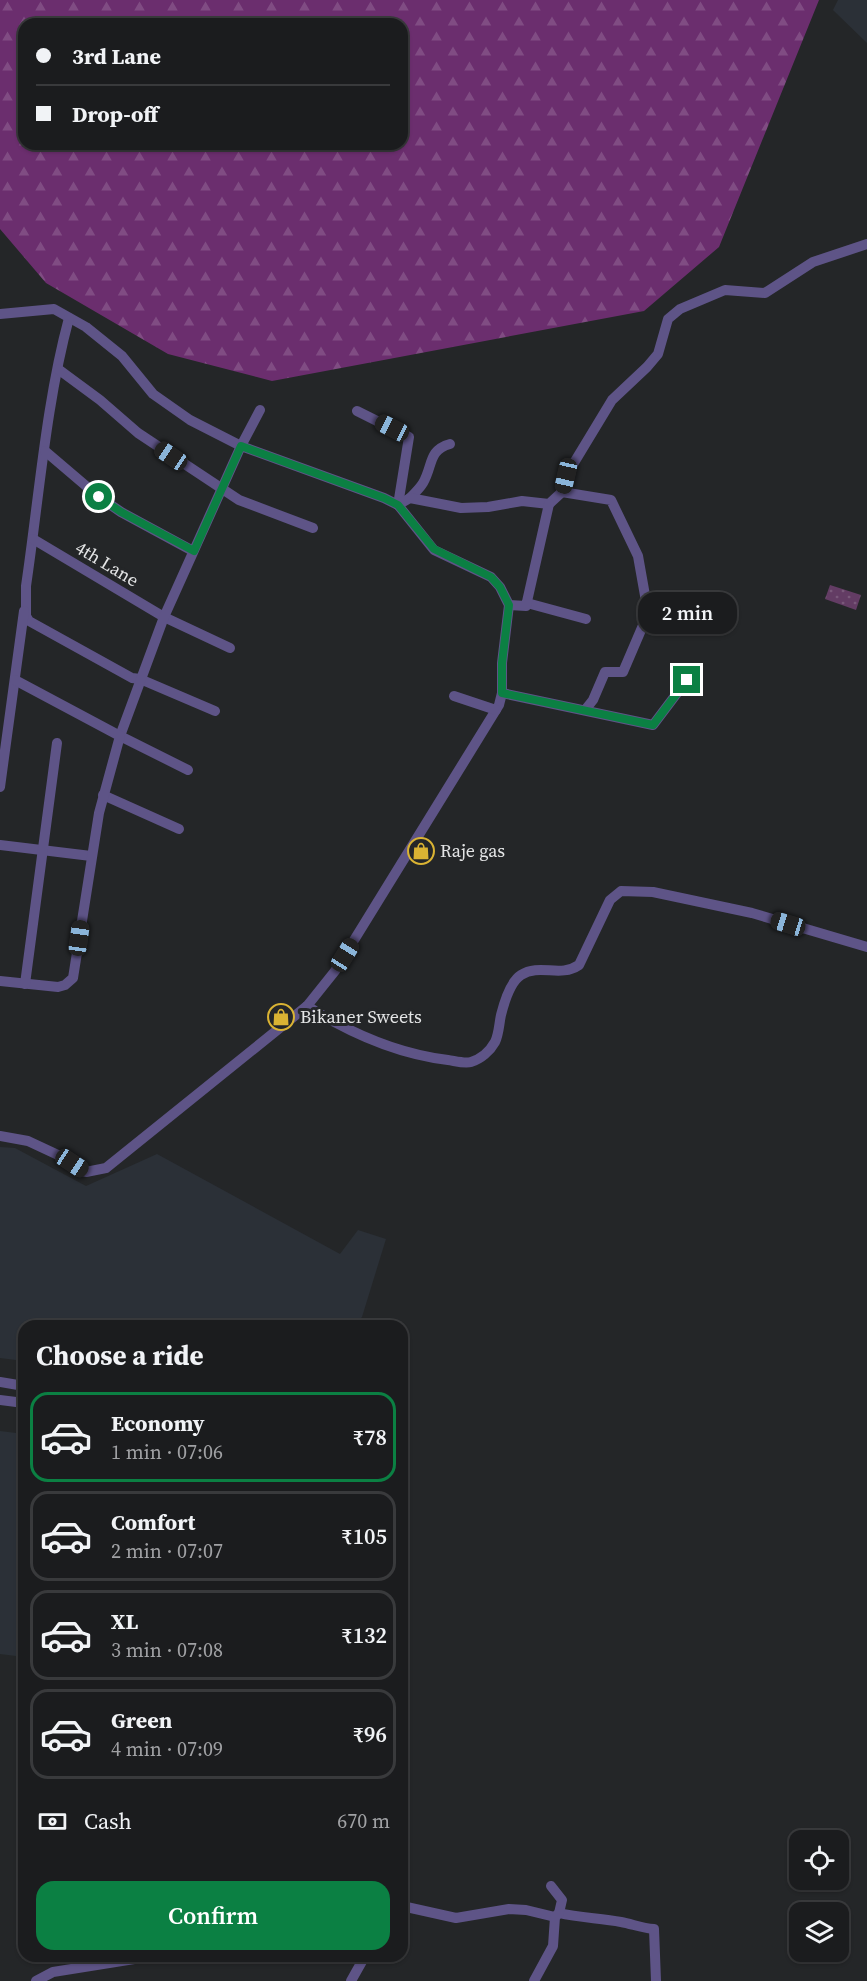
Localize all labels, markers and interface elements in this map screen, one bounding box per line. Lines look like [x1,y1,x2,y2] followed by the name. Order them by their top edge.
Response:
[72,41,161,71] text: 3rd Lane
[72,99,158,129] text: Drop-off
[372,412,412,444] car
[151,438,191,474] car
[553,456,579,496] car
[85,483,112,510] route start
[71,535,144,592] street label: 4th Lane
[638,593,736,635] callout: 2 min
[662,599,713,627] text: 2 min
[673,666,700,693] route end
[406,836,436,866] shop icon: Raje gas
[440,838,505,863] place label: Raje gas
[768,910,808,938] car
[68,919,90,957] car
[328,935,362,975] car
[266,1002,296,1032] shop icon: Bikaner Sweets
[300,1004,422,1029] place label: Bikaner Sweets
[52,1146,92,1180] car
[36,1337,204,1374] text: Choose a ride
[111,1408,205,1438] text: Economy
[39,1410,93,1464] icon: car
[353,1422,387,1452] text: ₹78
[111,1438,223,1466] text: 1 min · 07:06
[111,1507,195,1537] text: Comfort
[39,1509,93,1563] icon: car
[341,1521,387,1551] text: ₹105
[111,1537,223,1565] text: 2 min · 07:07
[111,1606,138,1636] text: XL
[39,1608,93,1662] icon: car
[341,1620,387,1650] text: ₹132
[111,1636,223,1664] text: 3 min · 07:08
[111,1705,172,1735] text: Green
[39,1707,93,1761] icon: car
[353,1719,387,1749] text: ₹96
[111,1735,223,1763] text: 4 min · 07:09
[36,1805,69,1838] icon: cash
[84,1806,132,1836] text: Cash
[337,1807,390,1835] text: 670 m
[789,1830,849,1962] map controls
[789,1830,849,1890] button: locate
[36,1881,390,1950] button: Confirm
[789,1902,849,1962] button: layers

